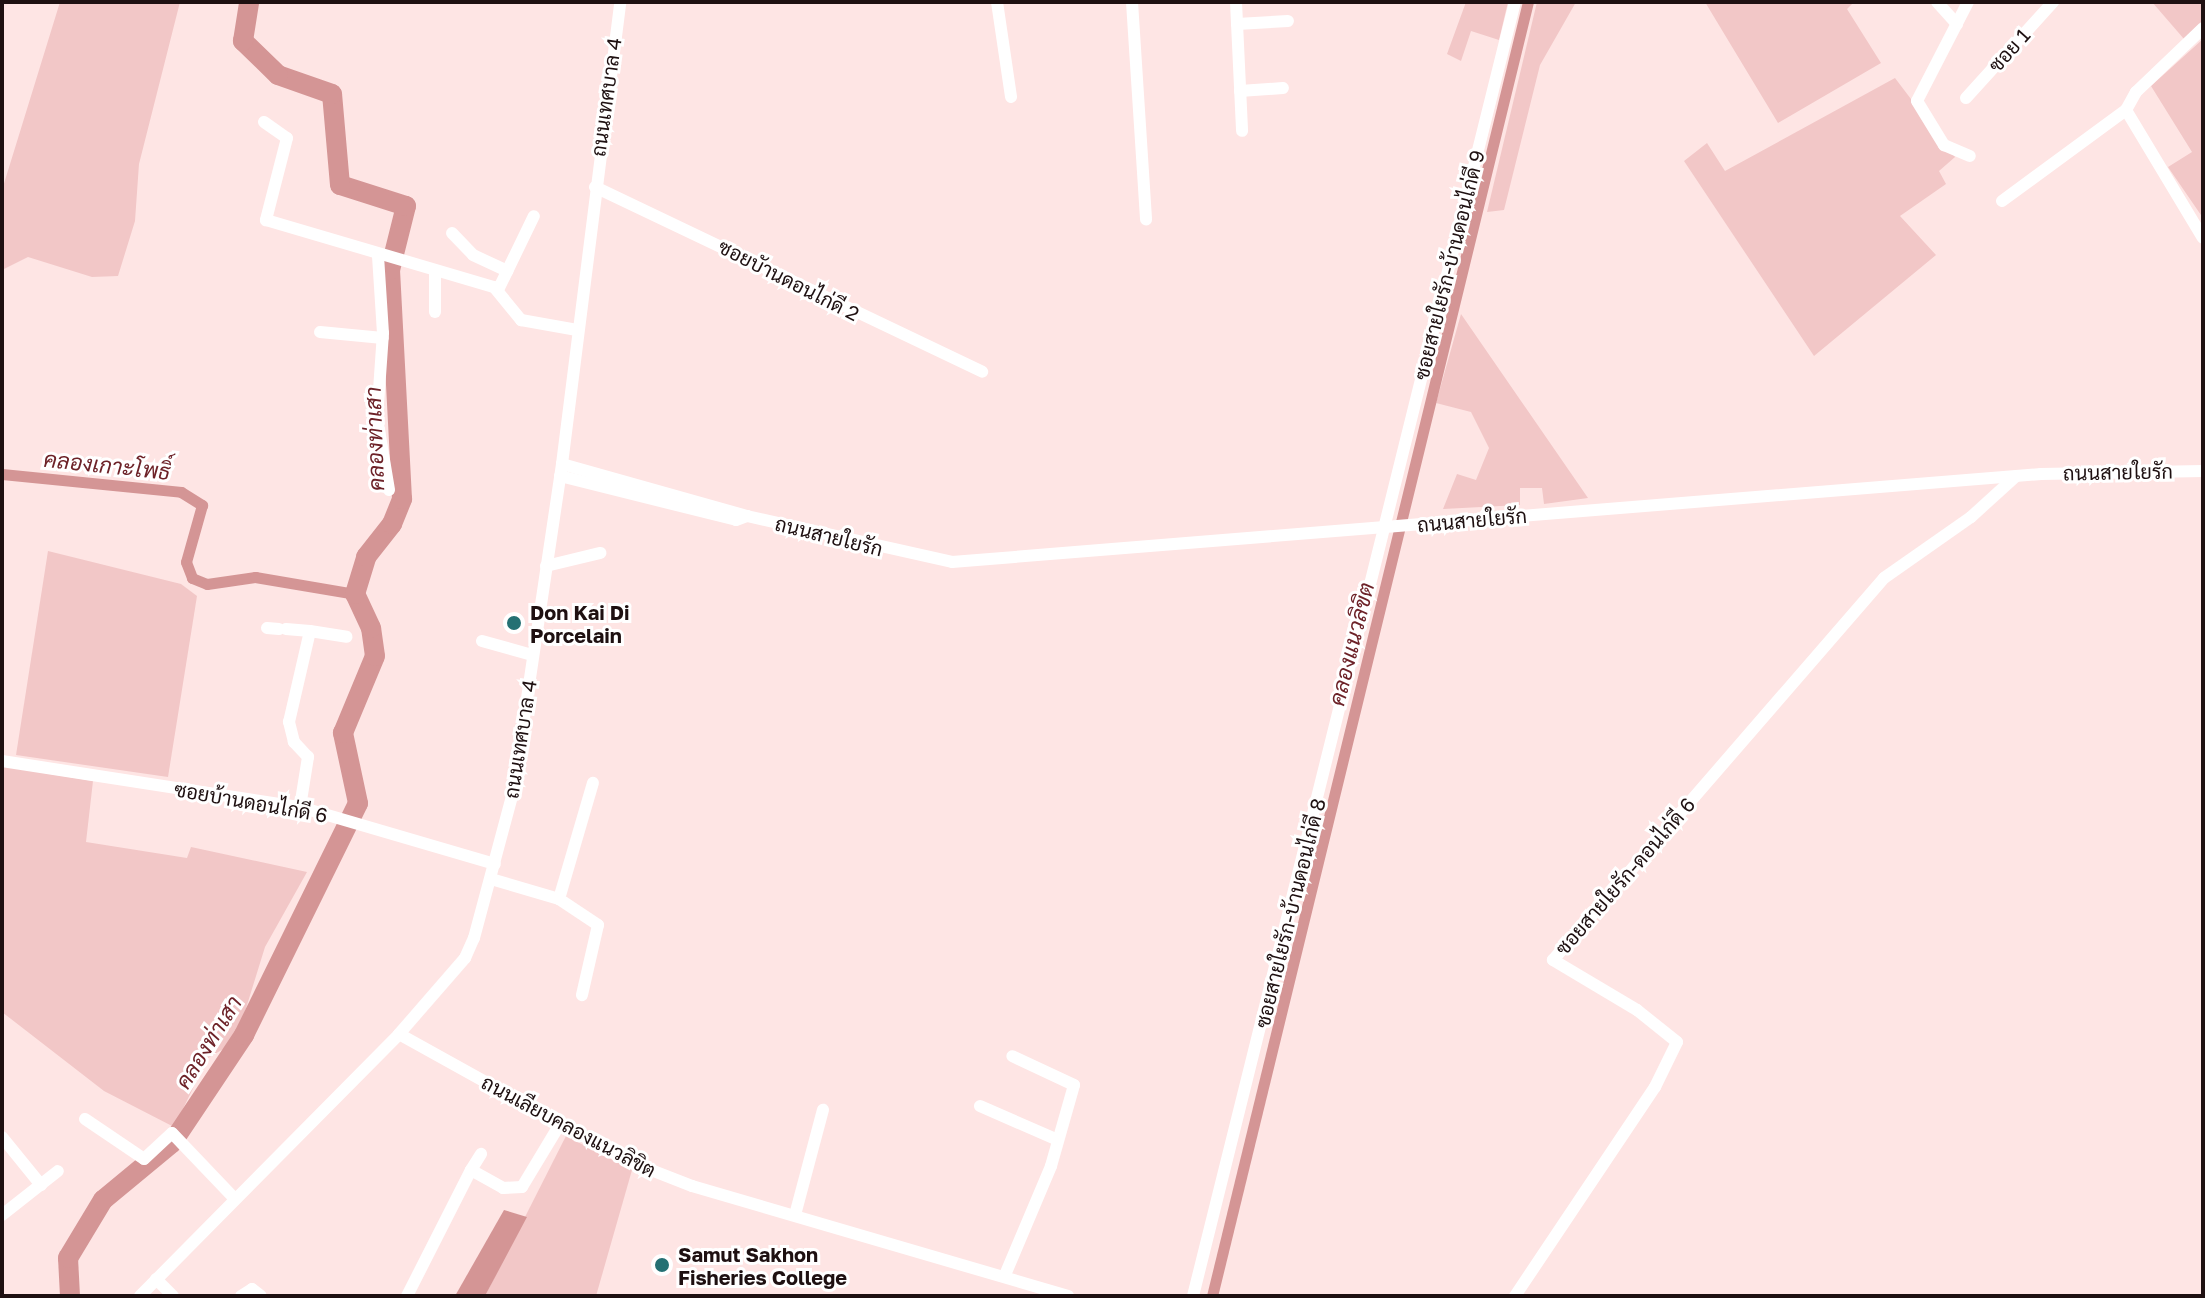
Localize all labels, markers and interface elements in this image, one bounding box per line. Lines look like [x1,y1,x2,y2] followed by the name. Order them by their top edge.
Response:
[1983,23,2035,77] street label: ซอย 1
[586,36,626,158] street label: ถนนเทศบาล 4
[1409,148,1489,382] street label: ซอยสายใยรัก-บ้านดอนไก่ดี 9
[715,234,863,326] street label: ซอยบัานดอนไก่ดี 2
[359,386,389,492] water label: คลองท่าเสา
[42,445,172,485] water label: คลองเกาะโพธิ์
[2063,459,2173,485] street label: ถนนสายใยรัก
[1416,503,1528,537] street label: ถนนสายใยรัก
[773,511,885,561] street label: ถนนสายใยรัก
[1323,580,1379,708] water label: คลองแนวลิขิต
[530,600,630,647] place label: Don Kai Di Porcelain
[505,614,523,632] marker: Don Kai Di Porcelain
[499,678,541,800] street label: ถนนเทศบาล 4
[172,777,330,827] street label: ซอยบ้านดอนไก่ดี 6
[1550,792,1700,960] street label: ซอยสายใยรัก-ดอนไก่ดี 6
[1250,796,1330,1030] street label: ซอยสายใยรัก-บ้านดอนไก่ดี 8
[169,991,247,1093] water label: คลองท่าเสา
[478,1070,660,1182] street label: ถนนเลียบคลองแนวลิขิต
[678,1242,847,1289] place label: Samut Sakhon Fisheries College
[653,1256,671,1274] marker: Samut Sakhon Fisheries College

